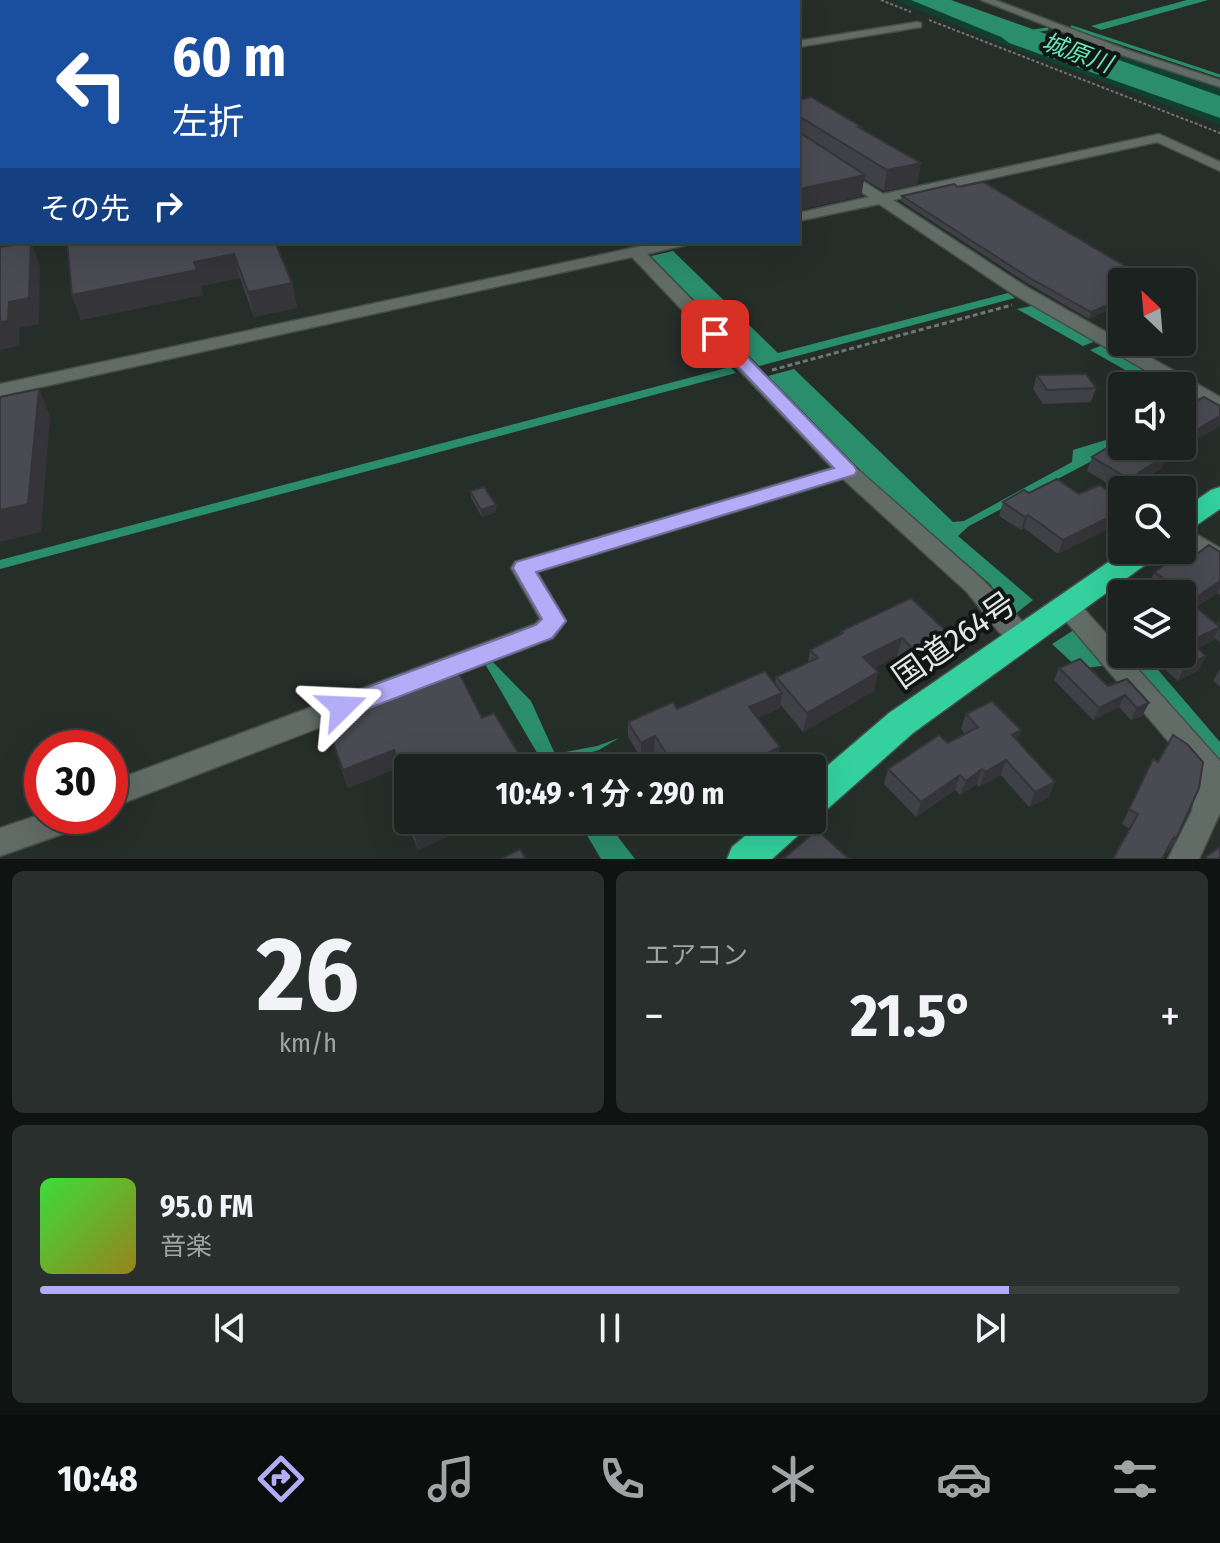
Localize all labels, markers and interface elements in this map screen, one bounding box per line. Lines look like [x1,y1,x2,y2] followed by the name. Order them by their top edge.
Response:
[172,24,286,91] text: 60 m
[1038,28,1118,79] water label: 城原川
[40,32,144,136] icon: left
[172,100,244,144] text: 左折
[146,184,190,228] icon: right
[40,191,130,227] text: その先
[1108,268,1196,356] north arrow
[1108,268,1196,668] map controls
[681,300,749,368] pin
[693,312,737,356] icon: arrive
[1108,372,1196,460] button: sound
[1108,476,1196,564] button: search
[1108,580,1196,668] button: layers
[885,584,1023,696] street label: 国道264号
[300,665,384,749] position arrow
[24,730,128,834] speed limit sign: 30
[496,776,724,812] text: 10:49 · 1 分 · 290 m
[257,913,359,1038] text: 26
[644,940,748,971] text: エアコン
[850,980,974,1052] text: 21.5°
[644,990,664,1043] text: −
[1160,990,1180,1043] text: +
[279,1028,337,1059] text: km/h
[160,1189,253,1225] text: 95.0 FM
[160,1231,212,1262] text: 音楽
[208,1306,252,1350] icon: previous
[588,1306,632,1350] icon: pause
[968,1306,1012,1350] icon: next
[253,1451,309,1507] icon: directions
[423,1451,479,1507] icon: music
[594,1451,650,1507] icon: phone
[765,1451,821,1507] icon: climate
[936,1451,992,1507] icon: car
[1107,1451,1163,1507] icon: filters
[57,1457,138,1501] text: 10:48

